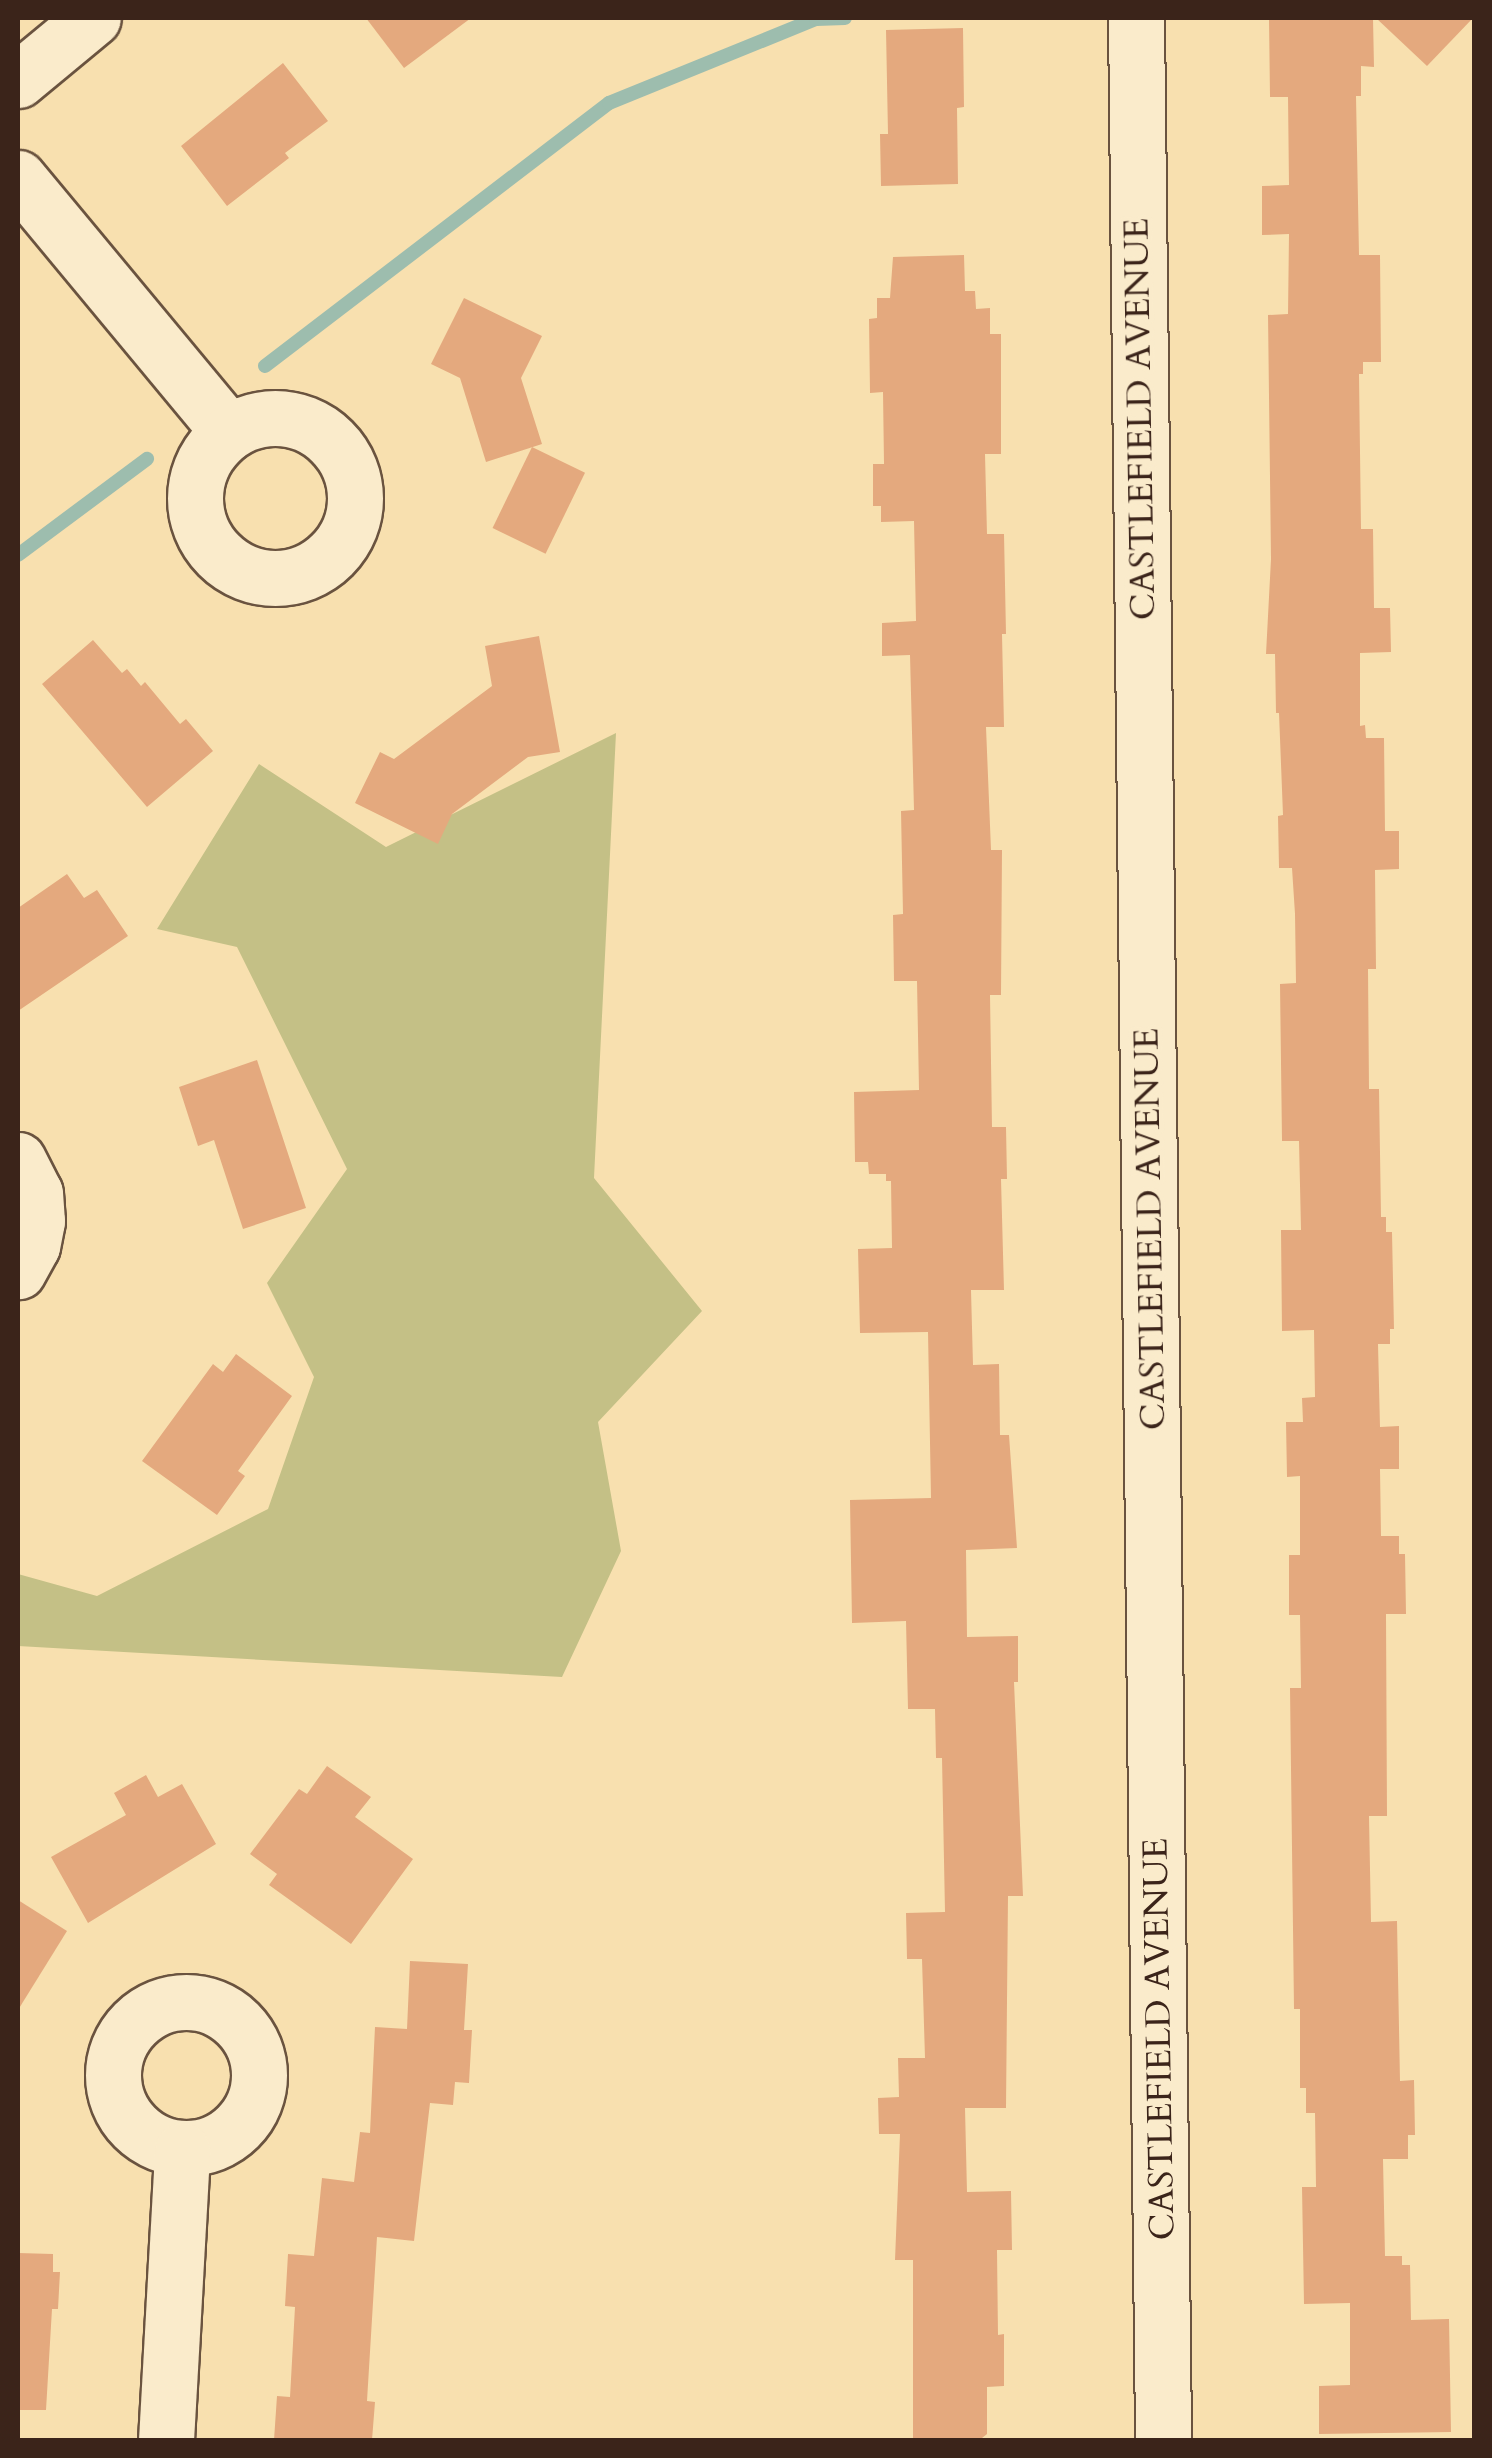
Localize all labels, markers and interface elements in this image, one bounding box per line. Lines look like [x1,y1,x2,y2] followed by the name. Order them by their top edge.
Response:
[1115,217,1165,621] street label: CASTLEFIELD AVENUE
[1125,1027,1175,1431] street label: CASTLEFIELD AVENUE
[1134,1837,1184,2241] street label: CASTLEFIELD AVENUE

